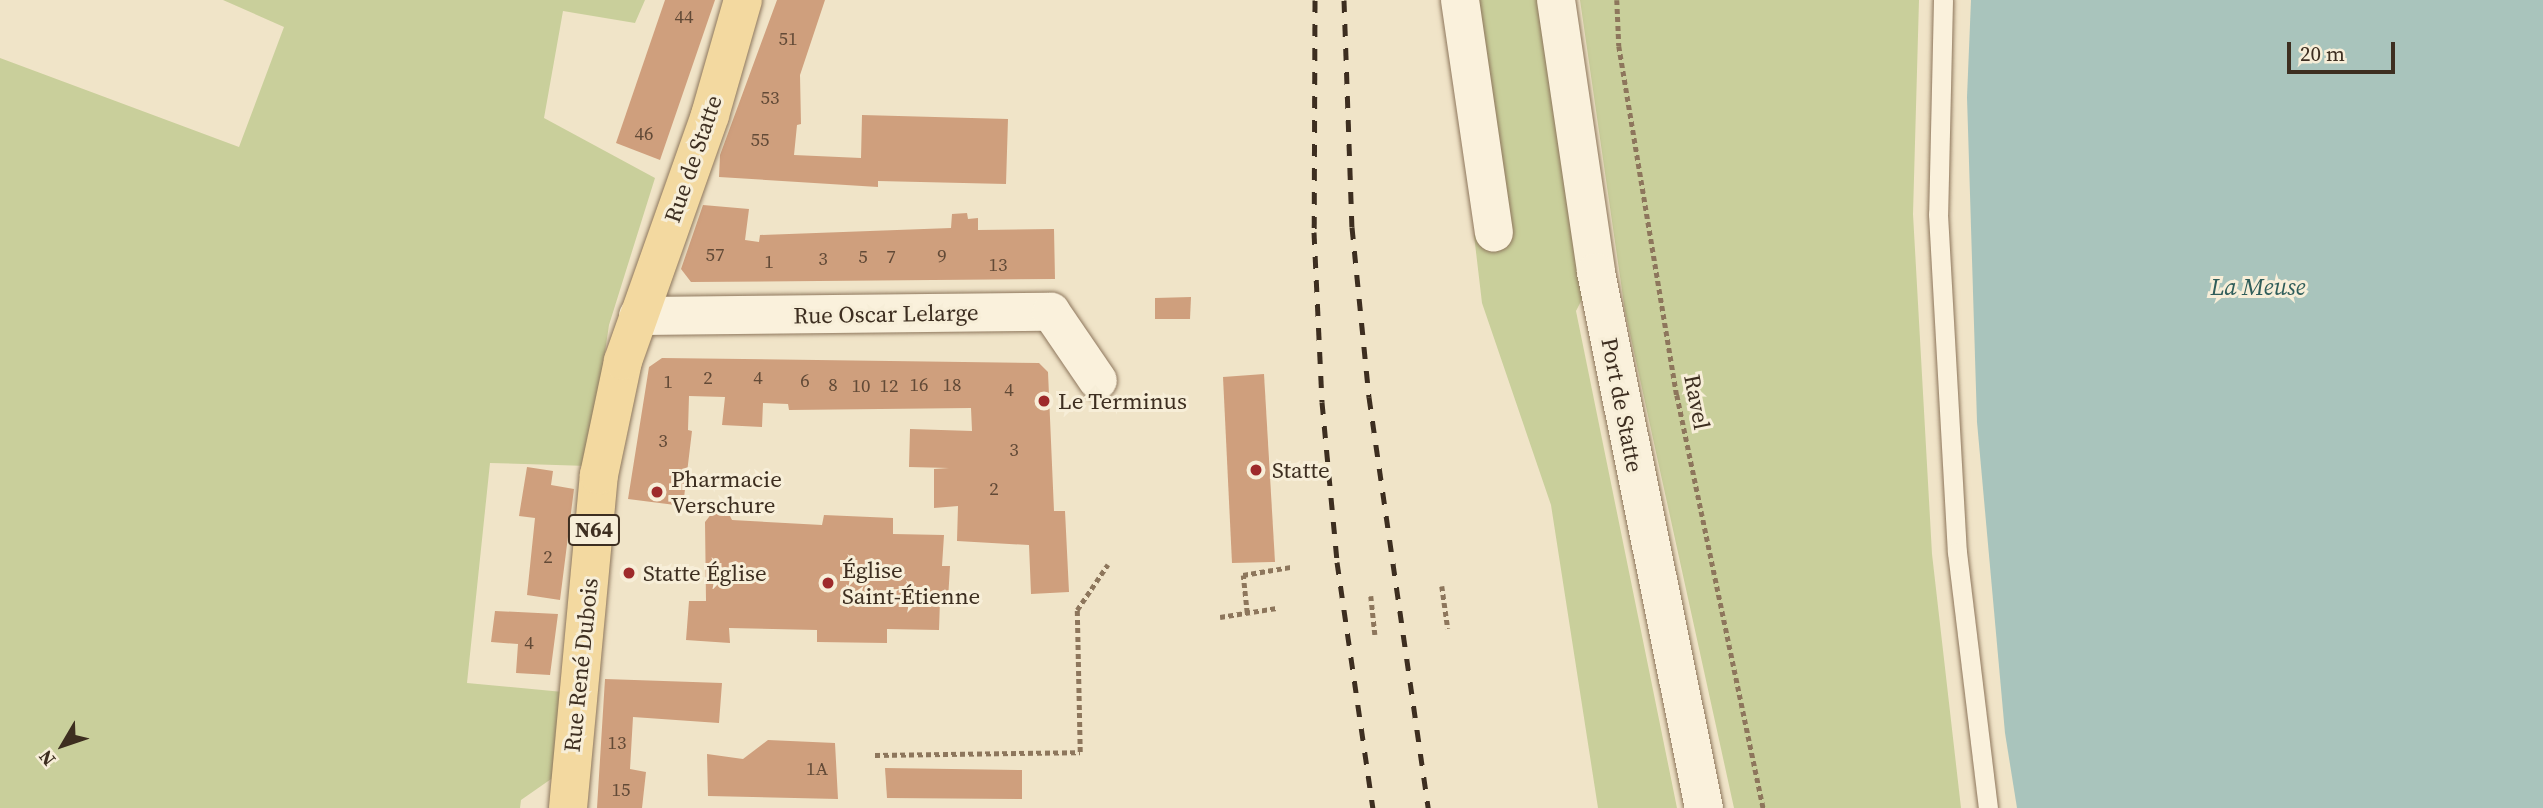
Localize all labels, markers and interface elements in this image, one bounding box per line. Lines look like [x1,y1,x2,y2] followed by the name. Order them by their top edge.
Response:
[675,6,693,28] house number: 44
[779,28,797,50] house number: 51
[2291,28,2400,72] scale bar
[2300,39,2345,68] text: 20 m
[761,87,779,109] house number: 53
[658,92,728,226] street label: Rue de Statte
[635,123,653,145] house number: 46
[751,129,769,151] house number: 55
[706,244,724,266] house number: 57
[937,245,947,267] house number: 9
[858,246,868,268] house number: 5
[886,246,896,268] house number: 7
[818,248,828,270] house number: 3
[764,251,774,273] house number: 1
[989,254,1007,276] house number: 13
[2211,273,2305,301] water label: La Meuse
[793,299,979,329] street label: Rue Oscar Lelarge
[1595,335,1649,475] street label: Port de Statte
[703,367,713,389] house number: 2
[753,367,763,389] house number: 4
[800,370,810,392] house number: 6
[663,371,673,393] house number: 1
[1678,372,1716,432] street label: Ravel
[828,374,838,396] house number: 8
[910,374,928,396] house number: 16
[943,374,961,396] house number: 18
[852,375,870,397] house number: 10
[880,375,898,397] house number: 12
[1004,379,1014,401] house number: 4
[1058,387,1187,415] place label: Le Terminus
[1036,393,1052,409] marker: Le Terminus
[658,430,668,452] house number: 3
[1009,439,1019,461] house number: 3
[1272,456,1330,484] place label: Statte
[1246,460,1266,480] marker: Statte
[671,465,782,519] place label: Pharmacie Verschure
[989,478,999,500] house number: 2
[649,484,665,500] marker: Pharmacie Verschure
[568,512,620,548] road number: N64
[543,546,553,568] house number: 2
[842,556,980,610] place label: Église Saint-Étienne
[643,559,767,587] place label: Statte Église
[621,565,637,581] marker: Statte Église
[820,575,836,591] marker: Église Saint-Étienne
[558,577,604,753] street label: Rue René Dubois
[524,632,534,654] house number: 4
[28,710,98,780] north arrow
[608,732,626,754] house number: 13
[32,745,61,772] text: N
[806,758,828,780] house number: 1A
[612,779,630,801] house number: 15

